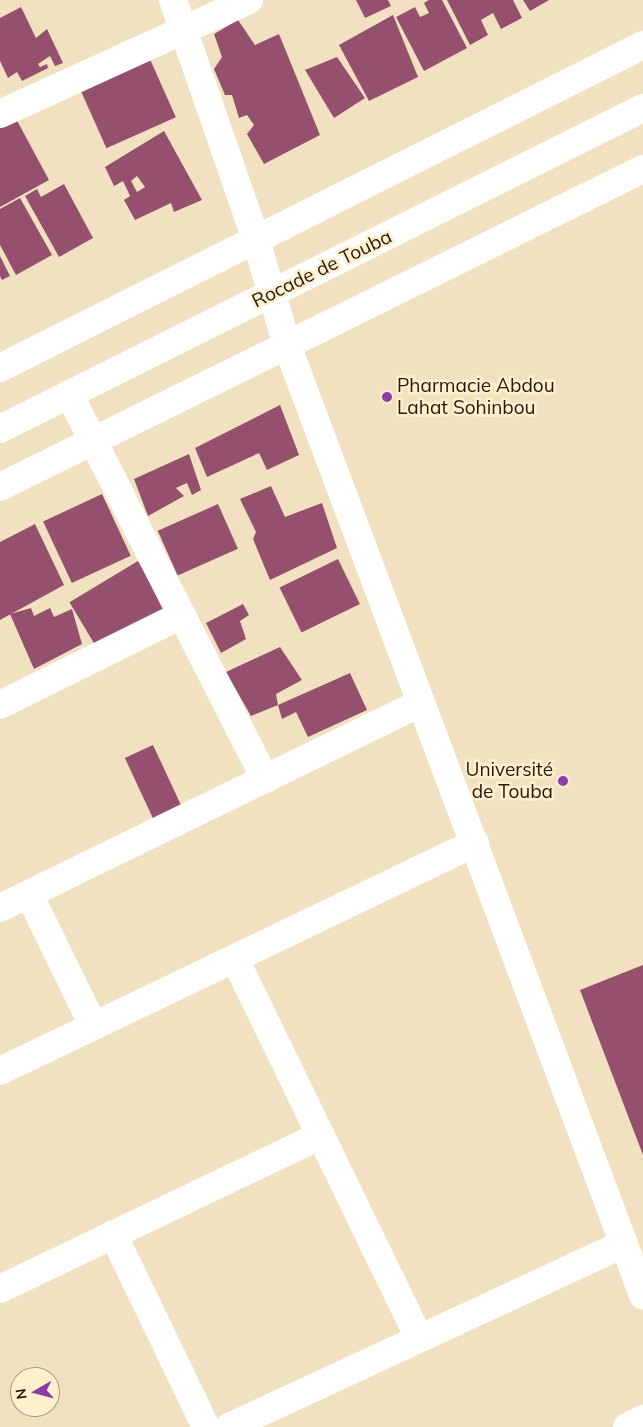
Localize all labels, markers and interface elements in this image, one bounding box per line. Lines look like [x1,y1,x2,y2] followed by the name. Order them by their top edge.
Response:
[248,225,396,313] street label: Rocade de Touba
[397,375,555,419] place label: Pharmacie Abdou Lahat Sohinbou
[381,391,393,403] marker: Pharmacie Abdou Lahat Sohinbou
[466,759,553,803] place label: Université de Touba
[557,775,569,787] marker: Université de Touba
[10,1367,60,1417] north arrow
[11,1387,31,1400] text: N

